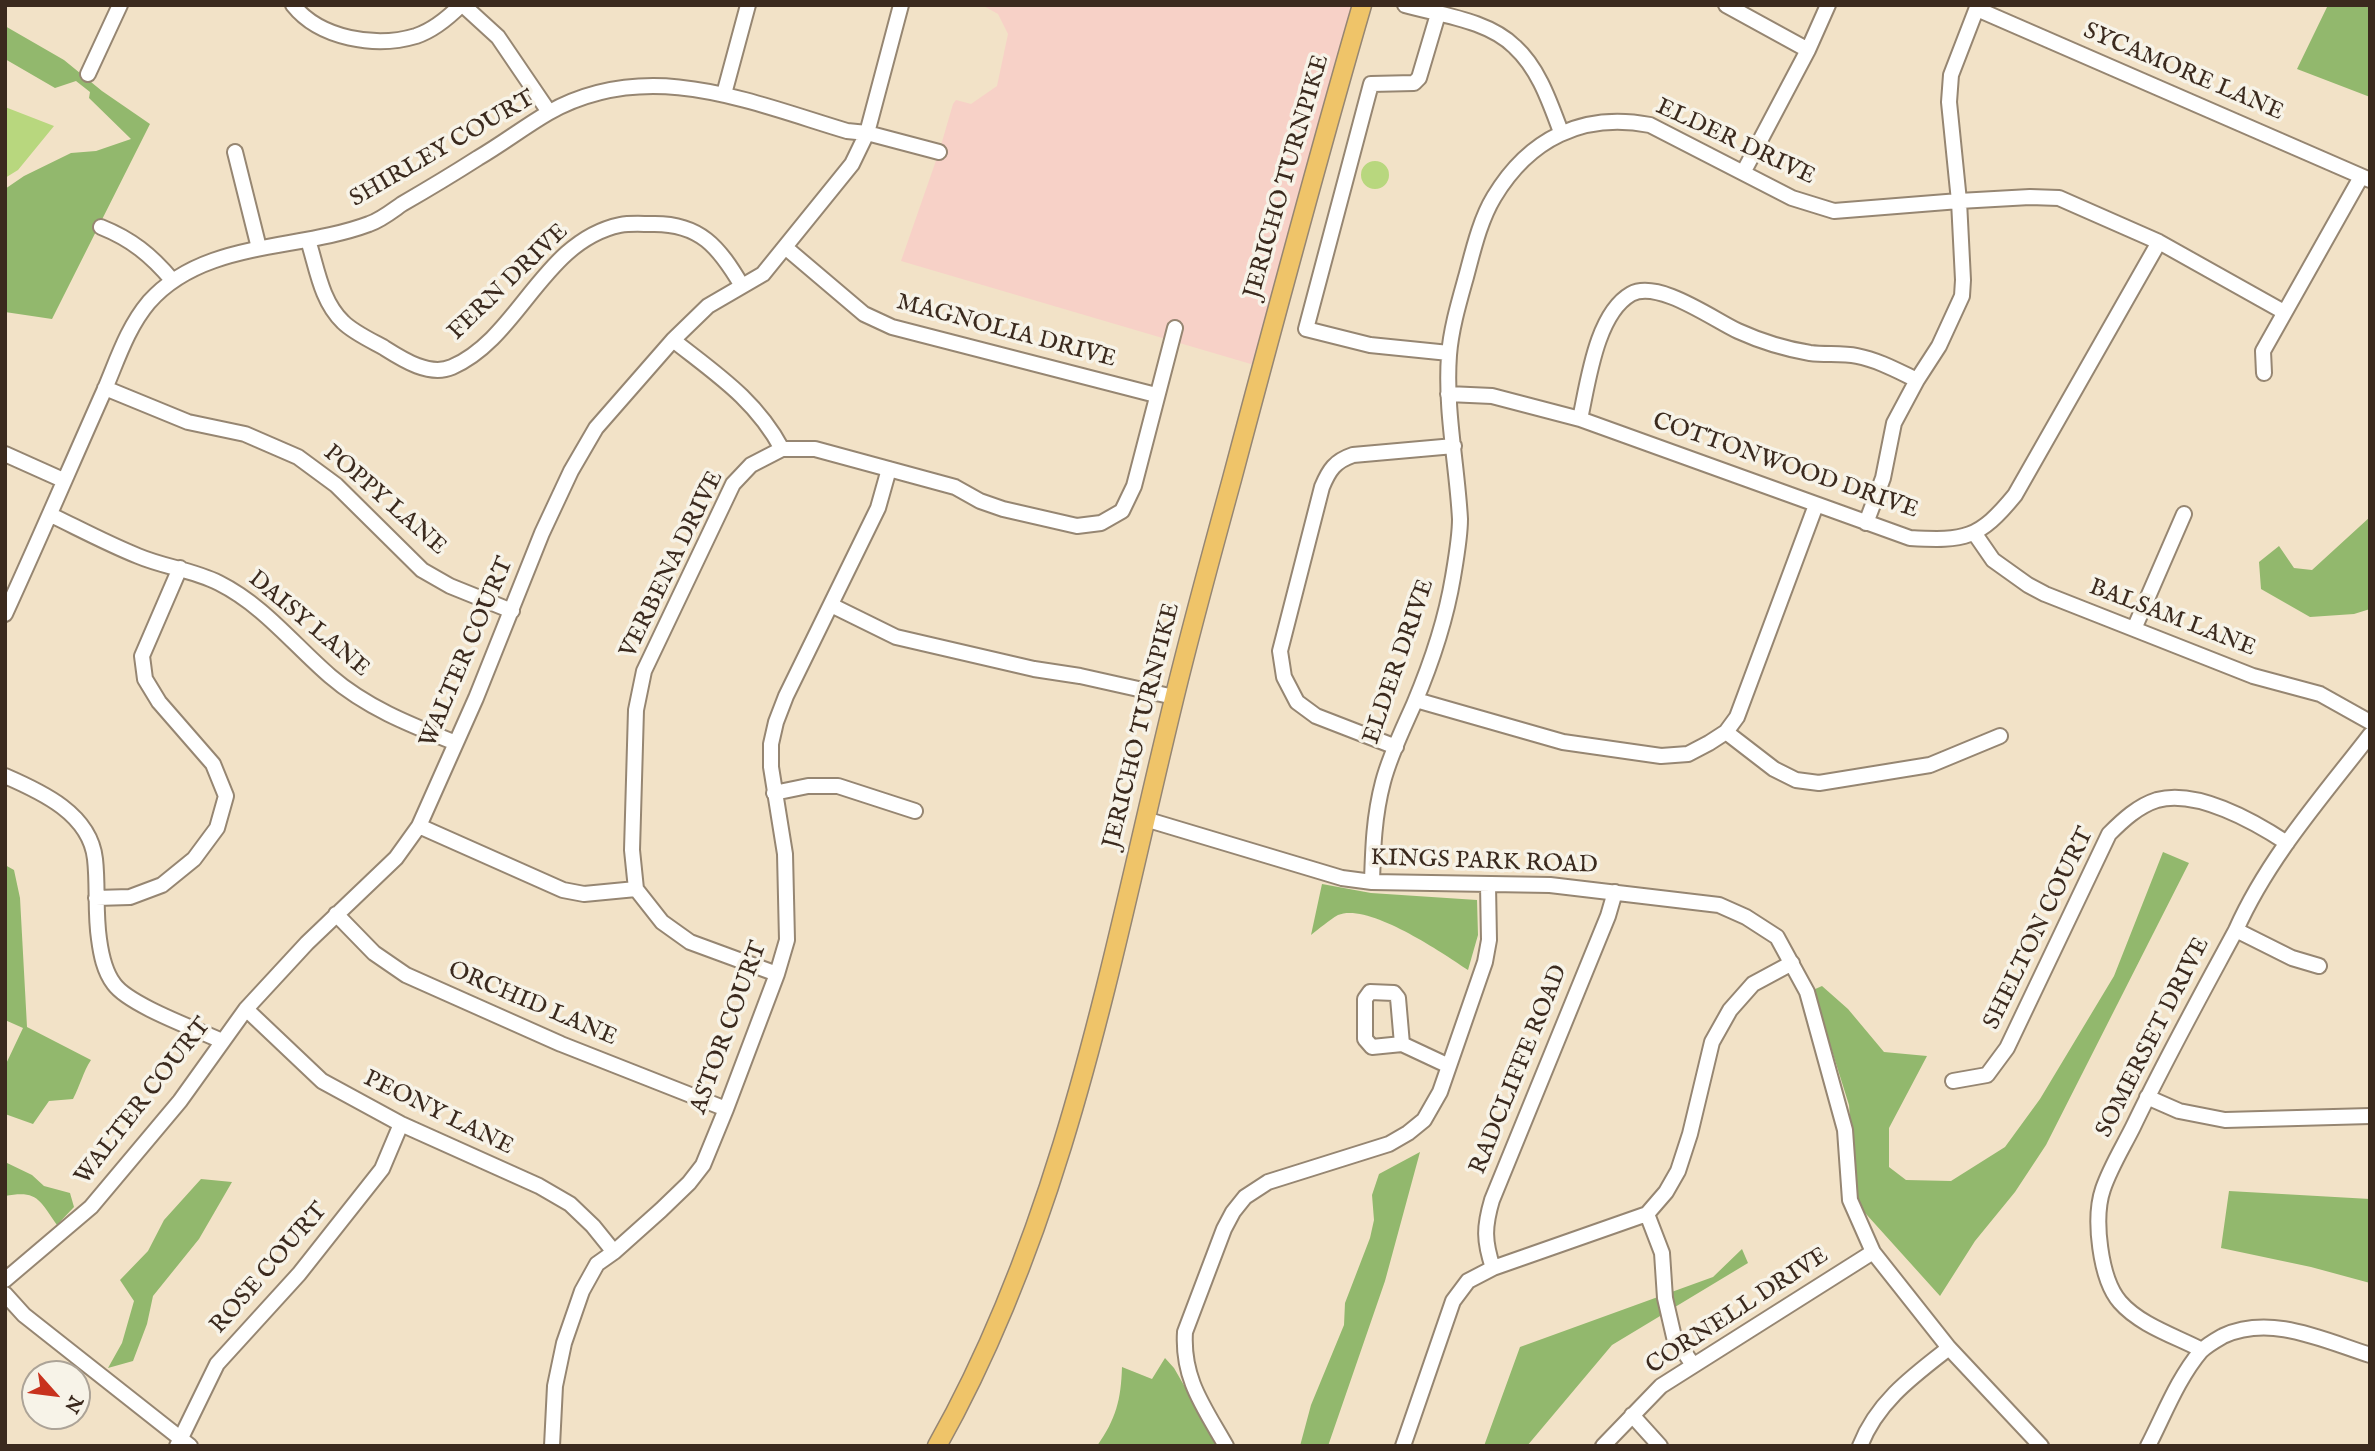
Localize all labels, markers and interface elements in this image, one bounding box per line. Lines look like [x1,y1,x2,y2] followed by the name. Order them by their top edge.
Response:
[2079,18,2287,128] street label: SYCAMORE LANE
[1239,52,1337,302] street label: JERICHO TURNPIKE
[345,85,541,215] street label: SHIRLEY COURT
[1651,94,1819,192] street label: ELDER DRIVE
[443,219,575,347] street label: FERN DRIVE
[893,289,1119,375] street label: MAGNOLIA DRIVE
[1648,408,1922,526] street label: COTTONWOOD DRIVE
[317,440,451,562] street label: POPPY LANE
[615,467,731,663] street label: VERBENA DRIVE
[415,553,521,753] street label: WALTER COURT
[241,566,375,684] street label: DAISY LANE
[2085,574,2259,664] street label: BALSAM LANE
[1358,576,1442,748] street label: ELDER DRIVE
[1099,600,1187,852] street label: JERICHO TURNPIKE
[1979,823,2101,1035] street label: SHELTON COURT
[1370,845,1598,881] street label: KINGS PARK ROAD
[2091,933,2217,1143] street label: SOMERSET DRIVE
[685,938,775,1118] street label: ASTOR COURT
[443,956,621,1054] street label: ORCHID LANE
[1465,961,1575,1179] street label: RADCLIFFE ROAD
[70,1013,218,1191] street label: WALTER COURT
[358,1065,518,1163] street label: PEONY LANE
[205,1198,335,1340] street label: ROSE COURT
[1642,1242,1834,1382] street label: CORNELL DRIVE
[21,1360,91,1430] north arrow
[58,1391,87,1417] text: N

